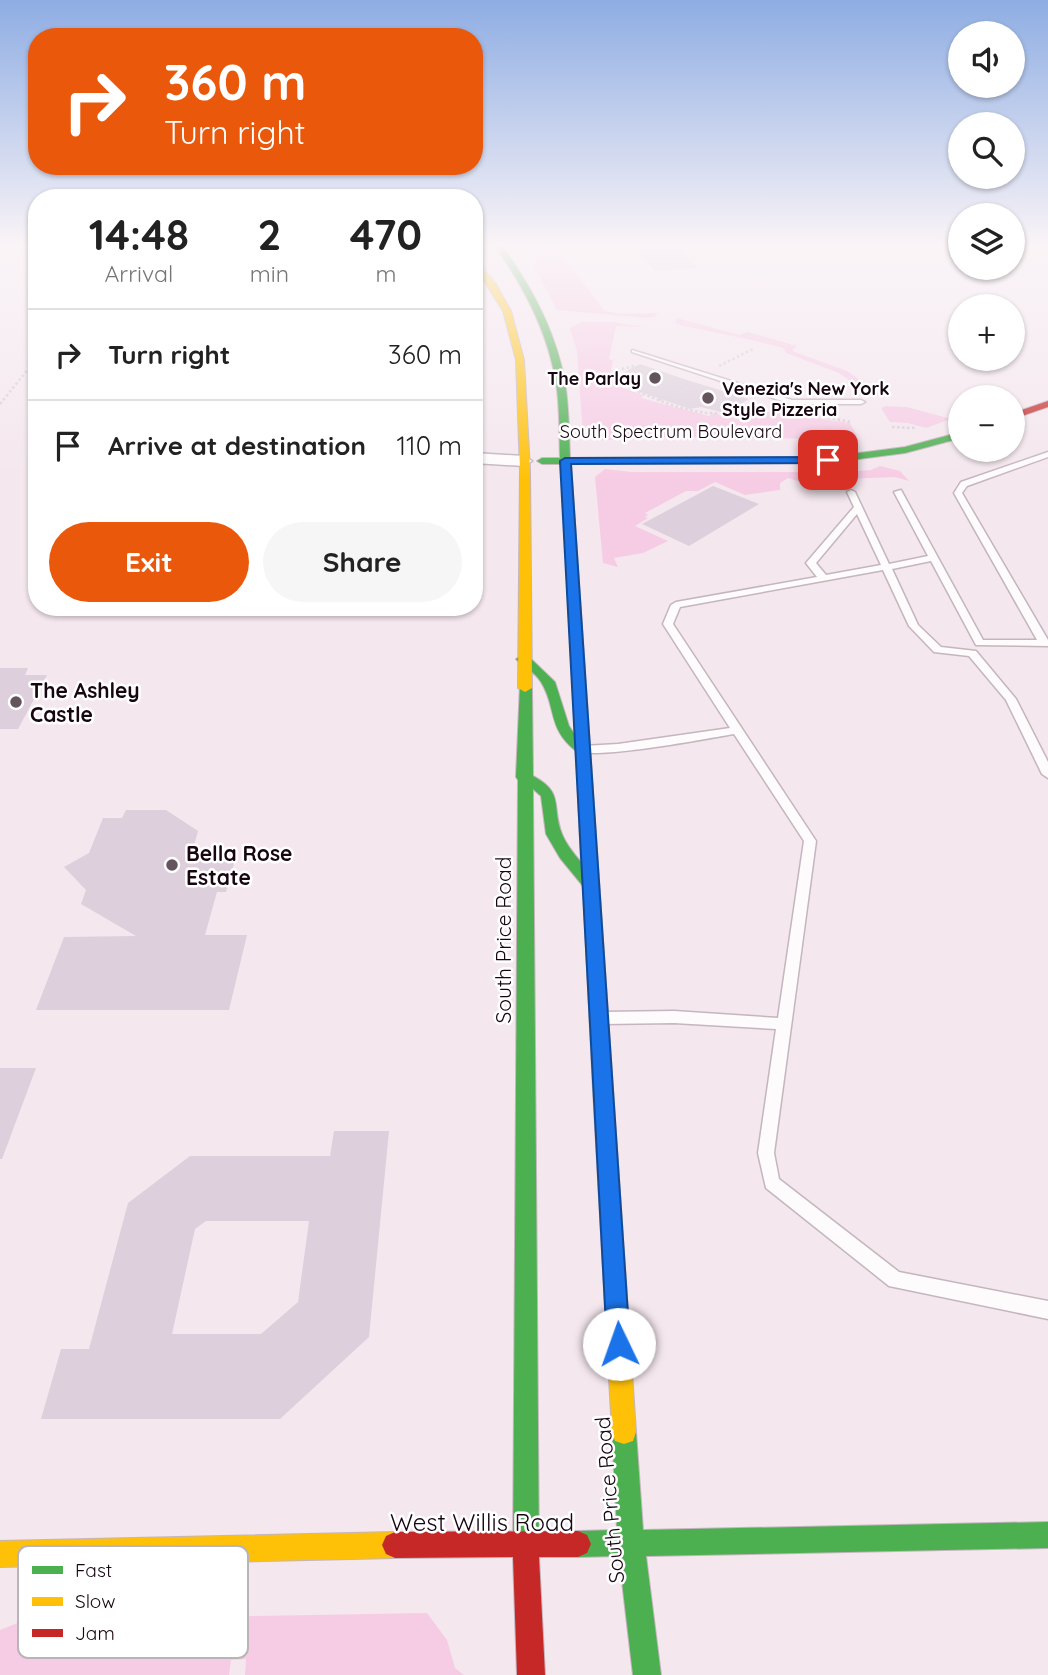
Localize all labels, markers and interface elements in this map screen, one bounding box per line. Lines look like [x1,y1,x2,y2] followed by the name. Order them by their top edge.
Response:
[948,21,1025,462] map controls
[948,21,1025,98] button: sound
[164,51,306,112] text: 360 m
[49,56,140,147] icon: right
[164,112,305,152] text: Turn right
[948,112,1025,189] button: search
[948,203,1025,280] button: layers
[89,208,189,261] text: 14:48
[257,208,281,261] text: 2
[350,208,422,261] text: 470
[104,259,173,288] text: Arrival
[250,259,289,288] text: min
[376,259,397,288] text: m
[948,294,1025,371] button: +
[49,336,87,374] icon: right
[108,338,230,371] text: Turn right
[388,338,462,371] text: 360 m
[547,367,641,390] place label: The Parlay
[647,370,663,386] marker: The Parlay
[722,377,890,421] place label: Venezia's New York Style Pizzeria
[948,385,1025,462] button: −
[700,390,716,406] marker: Venezia's New York Style Pizzeria
[560,420,782,443] street label: South Spectrum Boulevard
[49,427,87,465] icon: arrive
[108,429,366,462] text: Arrive at destination
[396,429,462,462] text: 110 m
[798,430,858,490] pin
[809,441,847,479] icon: arrive
[49,522,249,602] button: Exit
[263,522,462,602] button: Share
[30,677,140,727] place label: The Ashley Castle
[8,694,24,710] marker: The Ashley Castle
[186,840,292,890] place label: Bella Rose Estate
[164,857,180,873] marker: Bella Rose Estate
[490,857,516,1023] street label: South Price Road
[582,1307,656,1381] position arrow
[589,1416,629,1584] street label: South Price Road
[390,1507,574,1537] street label: West Willis Road
[18,1546,248,1658] legend
[75,1558,112,1582] text: Fast
[75,1589,116,1613] text: Slow
[75,1621,115,1645] text: Jam

